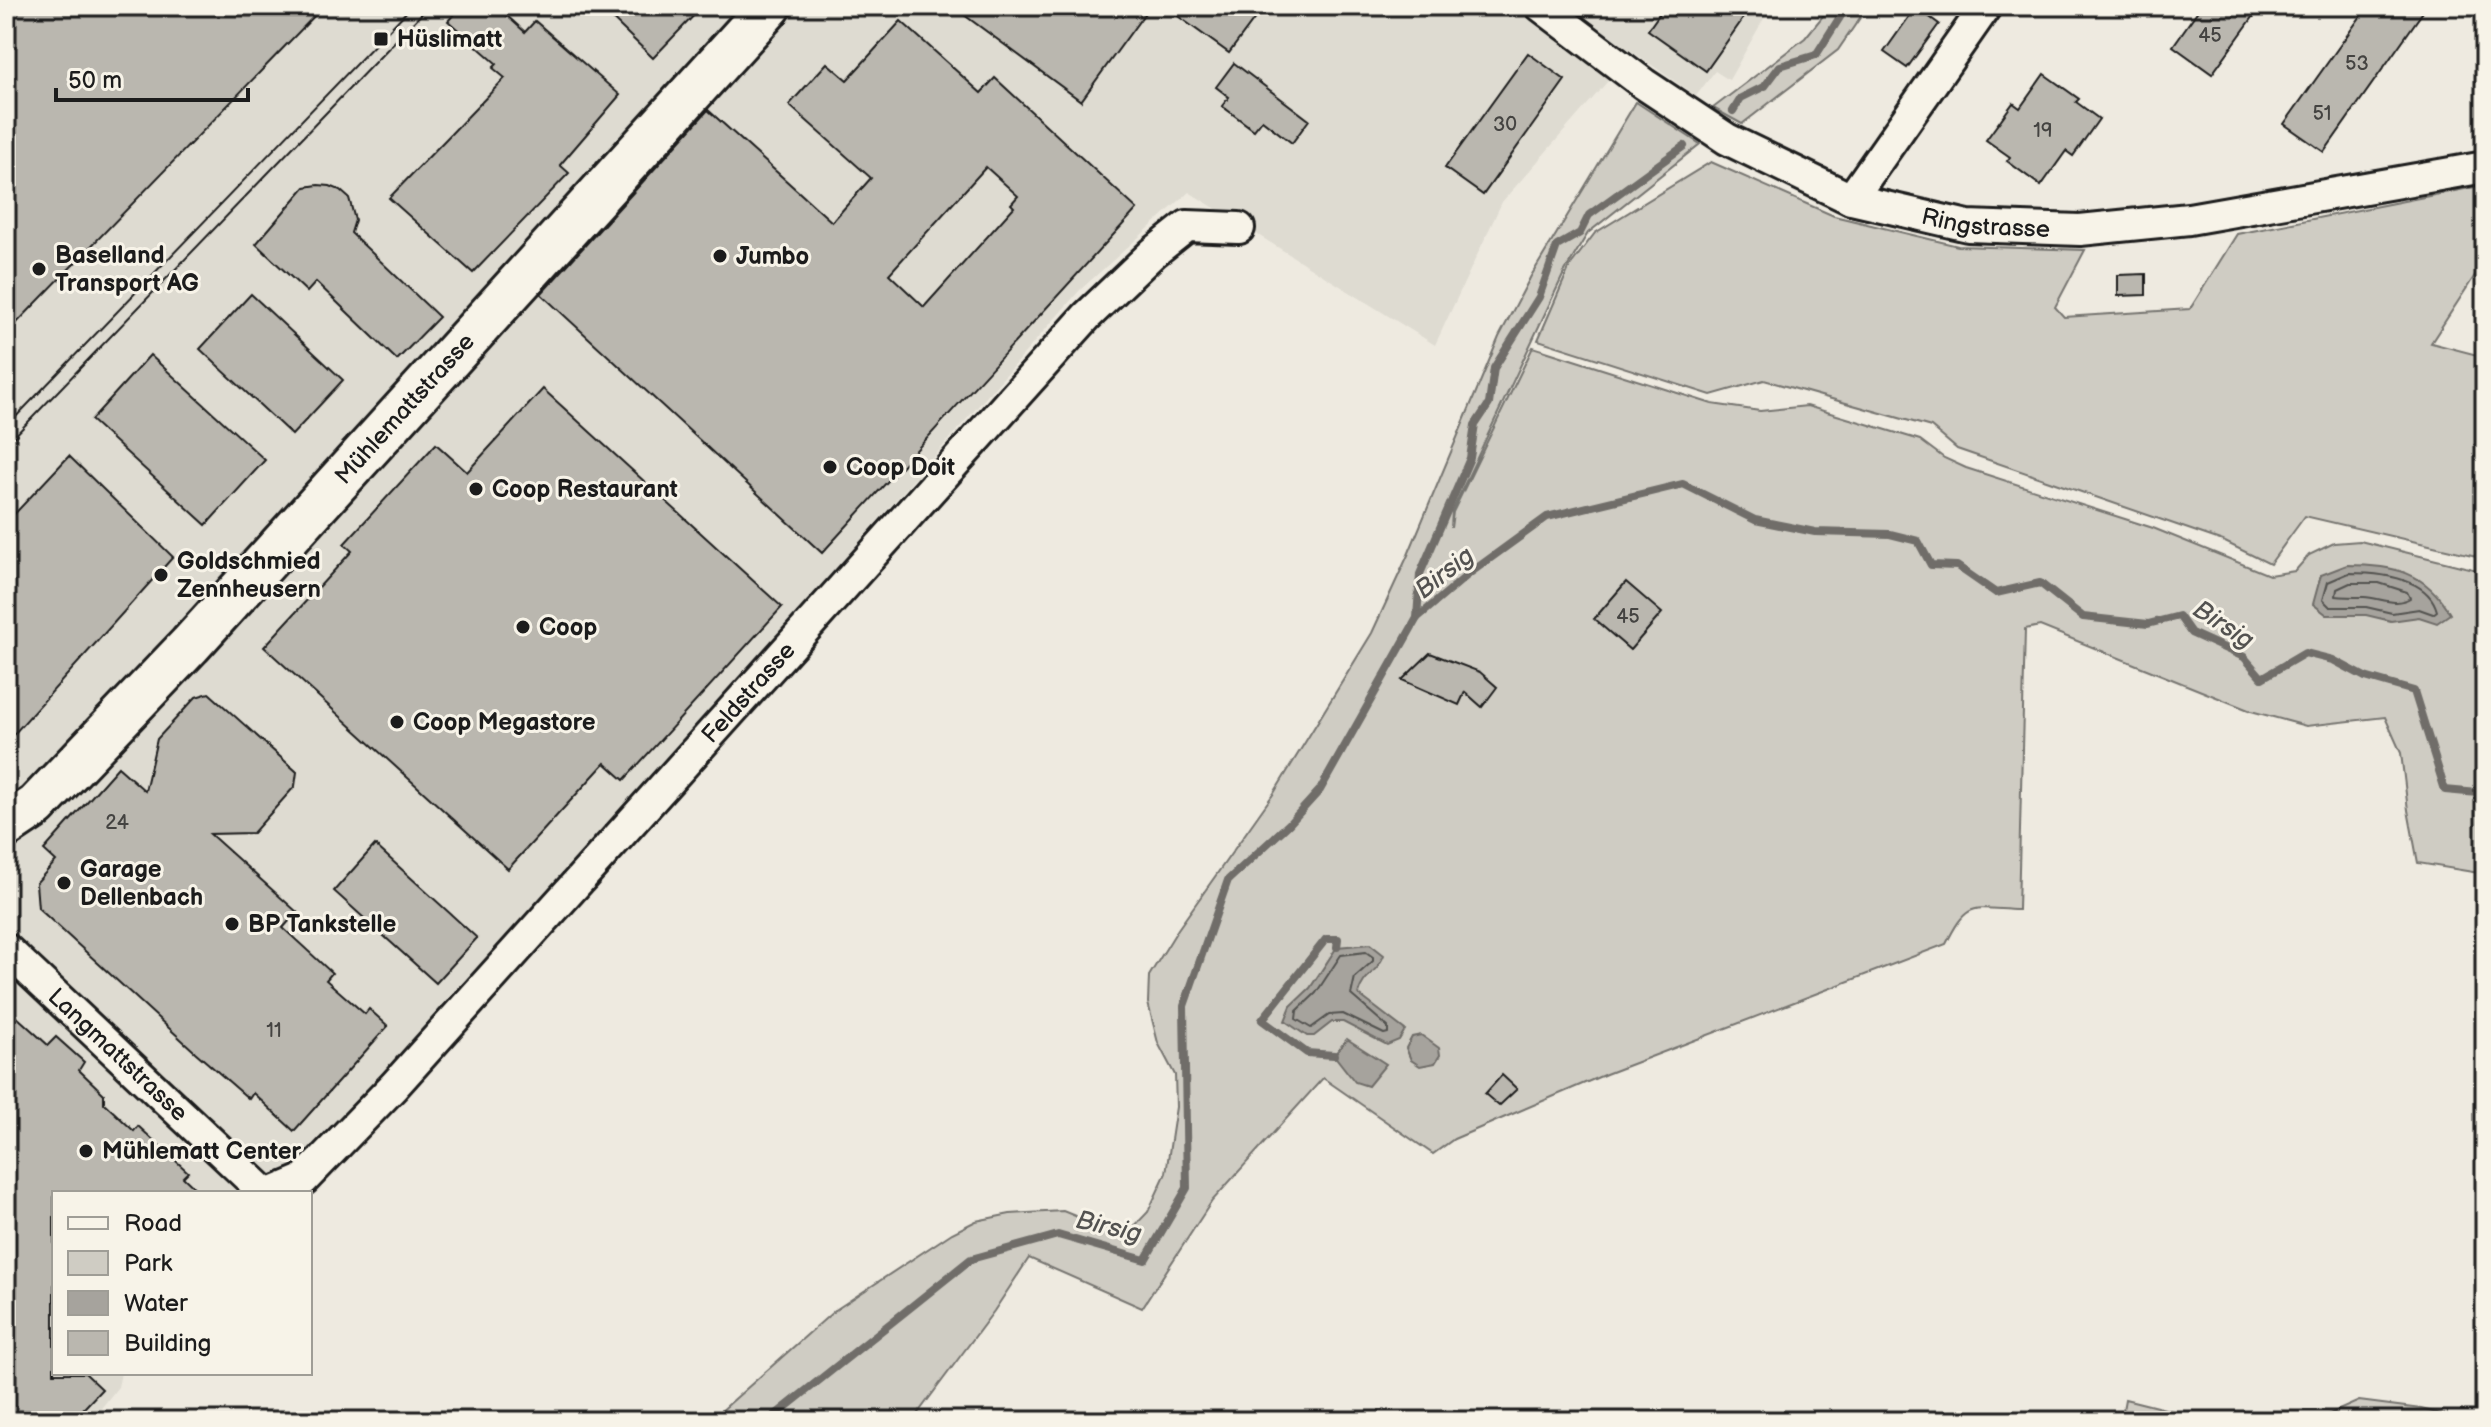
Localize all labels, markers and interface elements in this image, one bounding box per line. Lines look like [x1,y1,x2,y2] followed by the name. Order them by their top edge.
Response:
[2198,24,2222,48] house number: 45
[397,25,502,54] place label: Hüslimatt
[372,30,390,48] marker: Hüslimatt
[56,52,248,102] scale bar
[2345,52,2369,76] house number: 53
[68,66,122,95] text: 50 m
[2312,102,2332,126] house number: 51
[1493,113,1517,137] house number: 30
[2033,119,2053,143] house number: 19
[1919,202,2050,244] street label: Ringstrasse
[55,241,199,298] place label: Baselland Transport AG
[736,242,809,271] place label: Jumbo
[711,247,729,265] marker: Jumbo
[30,260,48,278] marker: Baselland Transport AG
[329,327,481,491] street label: Mühlemattstrasse
[846,453,955,482] place label: Coop Doit
[821,458,839,476] marker: Coop Doit
[492,475,678,504] place label: Coop Restaurant
[467,480,485,498] marker: Coop Restaurant
[1409,540,1481,606] water label: Birsig
[177,547,321,604] place label: Goldschmied Zennheusern
[152,566,170,584] marker: Goldschmied Zennheusern
[2187,594,2260,656] water label: Birsig
[1616,605,1640,629] house number: 45
[539,613,597,642] place label: Coop
[514,618,532,636] marker: Coop
[696,636,801,749] street label: Feldstrasse
[413,708,596,737] place label: Coop Megastore
[388,713,406,731] marker: Coop Megastore
[105,811,129,835] house number: 24
[80,855,203,912] place label: Garage Dellenbach
[55,874,73,892] marker: Garage Dellenbach
[248,910,396,939] place label: BP Tankstelle
[223,915,241,933] marker: BP Tankstelle
[42,982,194,1128] street label: Langmattstrasse
[266,1019,282,1043] house number: 11
[102,1137,302,1166] place label: Mühlematt Center
[77,1142,95,1160] marker: Mühlematt Center
[52,1191,312,1375] legend
[1073,1205,1145,1250] water label: Birsig
[124,1209,182,1238] text: Road
[124,1249,172,1278] text: Park
[124,1289,188,1318] text: Water
[124,1329,211,1358] text: Building

